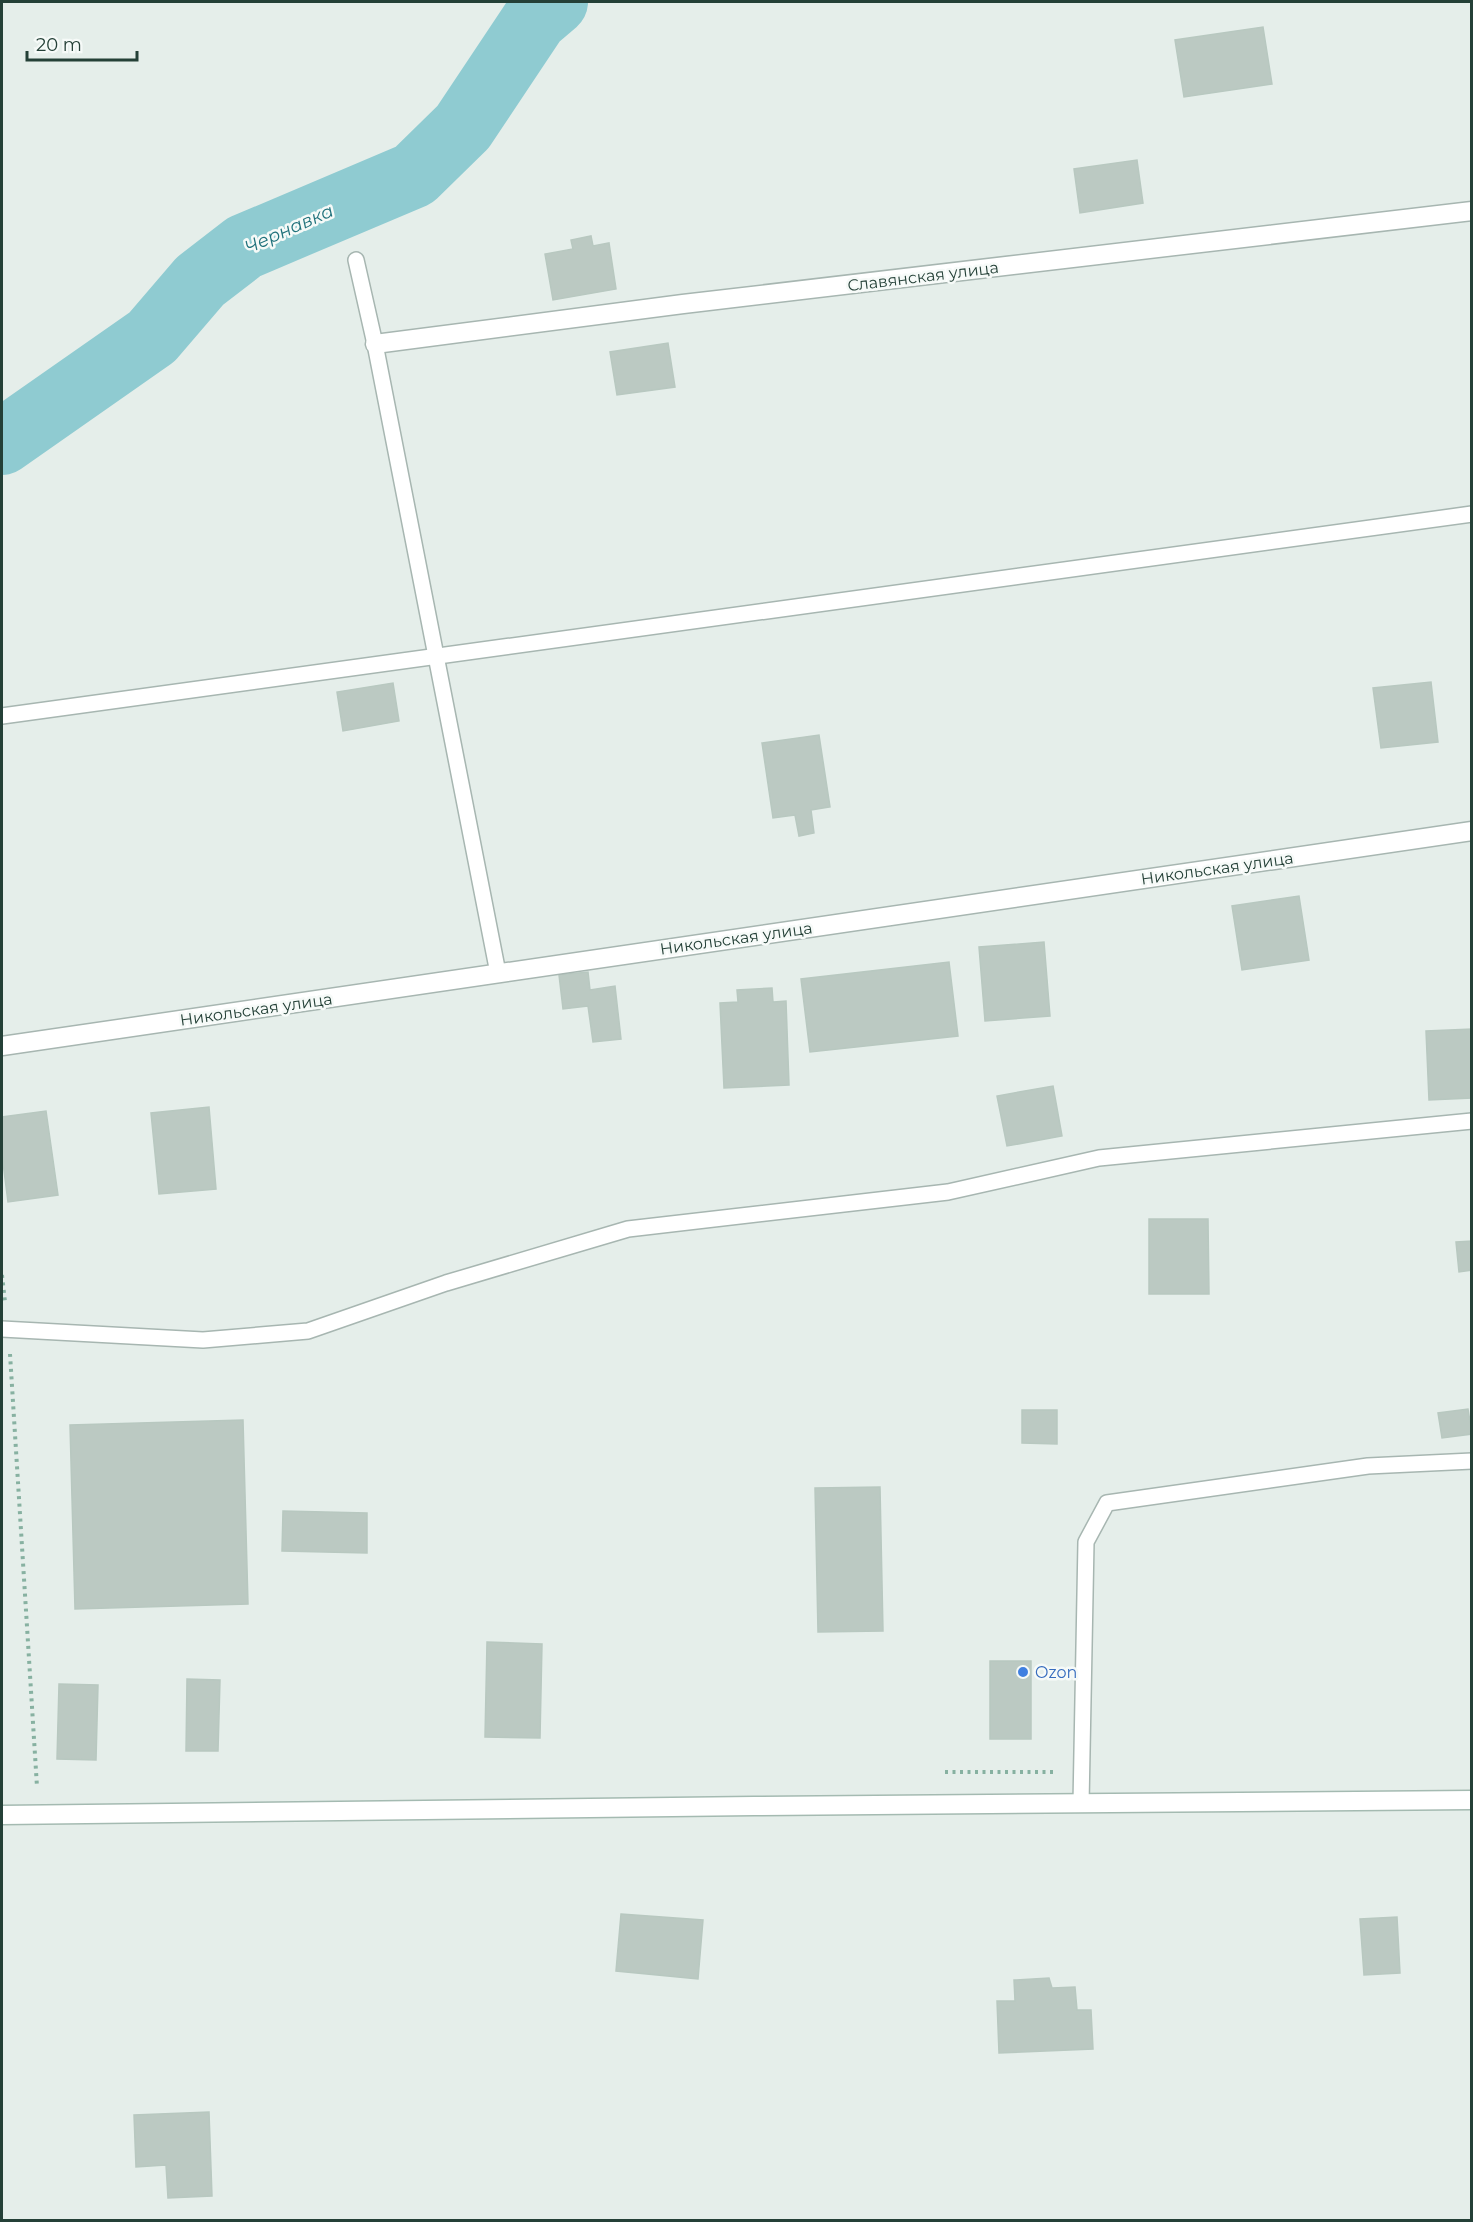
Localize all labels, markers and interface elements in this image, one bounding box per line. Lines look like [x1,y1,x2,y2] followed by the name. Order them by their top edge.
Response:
[27,24,136,62] scale bar
[36,34,82,56] text: 20 m
[241,200,337,258] water label: Чернавка
[846,258,1000,295] street label: Славянская улица
[1140,848,1295,889] street label: Никольская улица
[659,918,814,959] street label: Никольская улица
[179,989,334,1030] street label: Никольская улица
[1035,1663,1077,1682] place label: Ozon
[1016,1665,1030,1679] marker: Ozon

